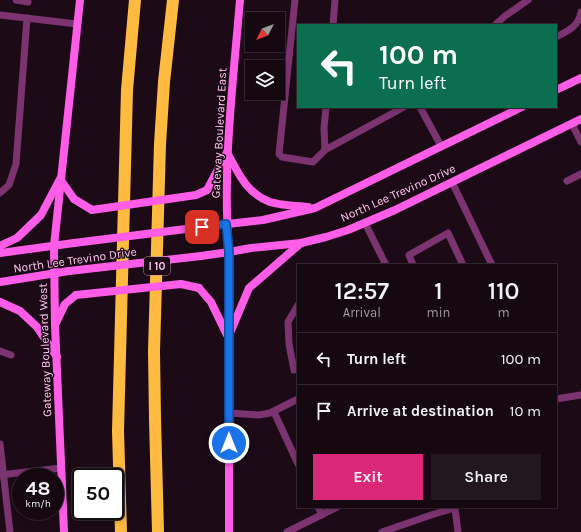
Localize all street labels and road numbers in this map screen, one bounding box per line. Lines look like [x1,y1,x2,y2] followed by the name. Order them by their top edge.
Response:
[209,67,229,199] street label: Gateway Boulevard East
[338,161,458,225] street label: North Lee Trevino Drive
[12,244,138,276] street label: North Lee Trevino Drive
[144,257,170,275] road number: I 10
[36,282,54,417] street label: Gateway Boulevard West

